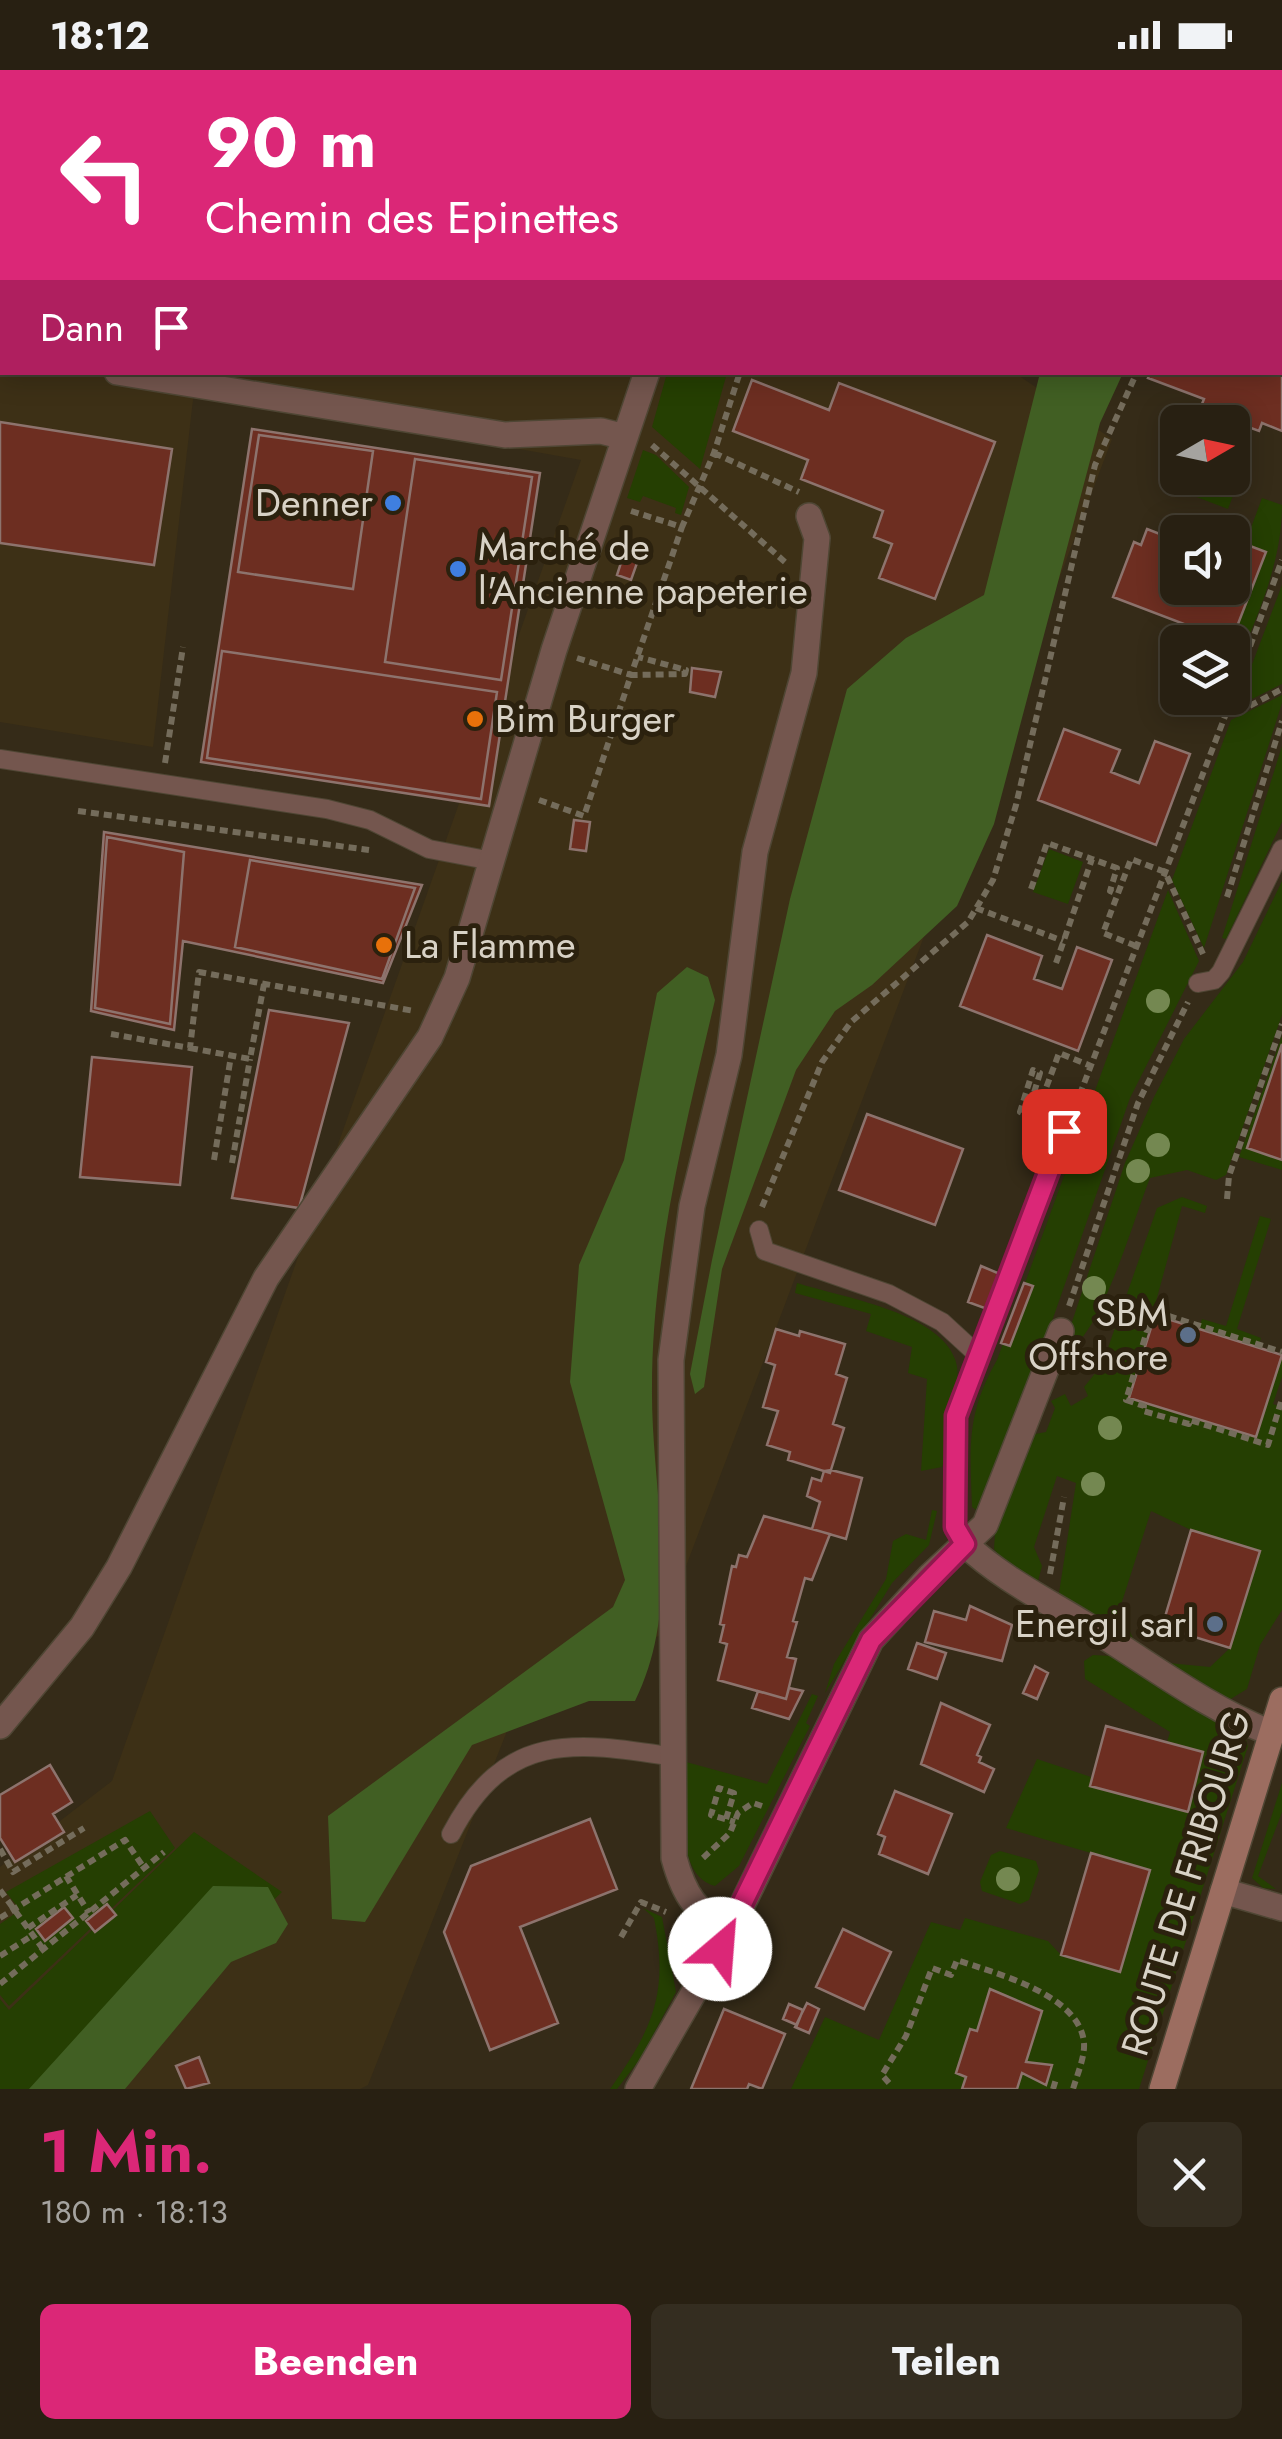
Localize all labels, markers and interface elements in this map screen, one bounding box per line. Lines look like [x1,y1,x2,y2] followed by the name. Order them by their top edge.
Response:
[50,8,150,63] text: 18:12
[205,92,377,193] text: 90 m
[40,110,170,240] icon: left
[205,185,619,250] text: Chemin des Epinettes
[40,300,124,355] text: Dann
[144,300,199,355] icon: arrive
[1160,405,1250,495] north arrow
[1160,405,1250,715] map controls
[255,475,373,530] place label: Denner
[382,492,404,514] marker: Denner
[1160,515,1250,605] button: sound
[478,519,808,618] place label: Marché de l'Ancienne papeterie
[447,558,469,580] marker: Marché de l'Ancienne papeterie
[1160,625,1250,715] button: layers
[495,691,675,746] place label: Bim Burger
[464,708,486,730] marker: Bim Burger
[404,917,576,972] place label: La Flamme
[373,934,395,956] marker: La Flamme
[1022,1089,1107,1174] pin
[1037,1104,1092,1159] icon: arrive
[1028,1285,1168,1384] place label: SBM Offshore
[1177,1324,1199,1346] marker: SBM Offshore
[1015,1596,1195,1651] place label: Energil sarl
[1204,1613,1226,1635] marker: Energil sarl
[1107,1703,1264,2062] street label: ROUTE DE FRIBOURG
[668,1897,772,2001] position arrow
[40,2108,212,2195] text: 1 Min.
[1137,2122,1242,2227] button: close
[40,2189,228,2235] text: 180 m · 18:13
[40,2304,631,2419] button: Beenden
[651,2304,1242,2419] button: Teilen

